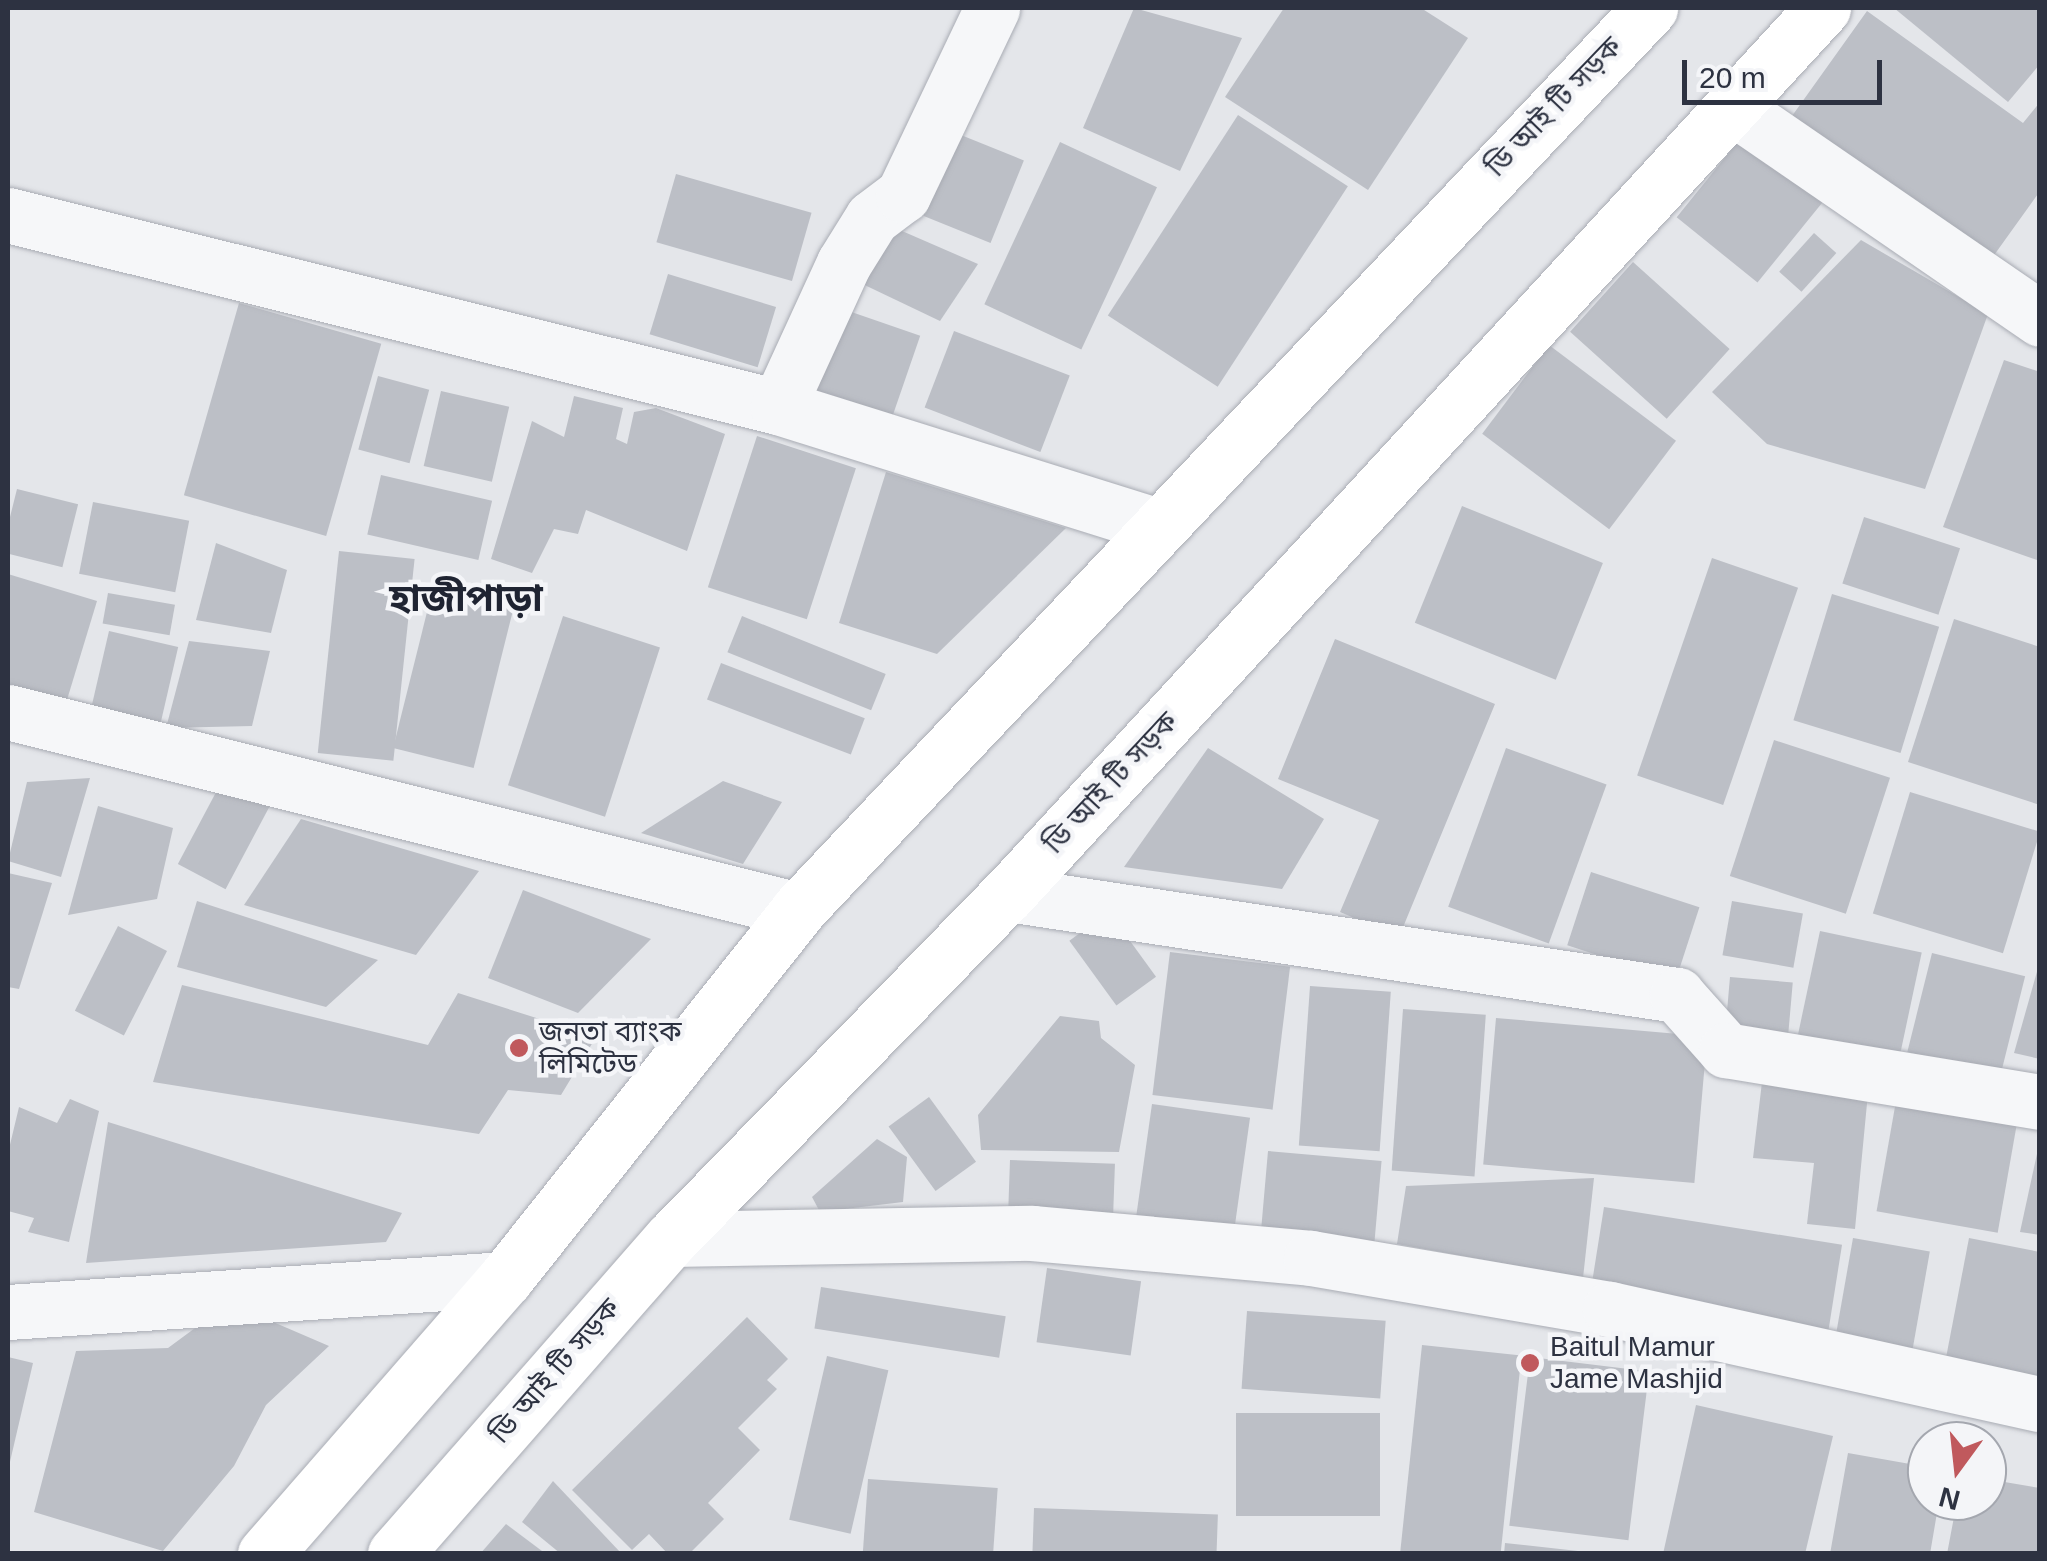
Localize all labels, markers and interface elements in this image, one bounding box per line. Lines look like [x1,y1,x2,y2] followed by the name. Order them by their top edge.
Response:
[1479,30,1629,184] street label: ডি আই টি সড়ক
[1687,40,1887,102] scale bar
[1699,61,1766,94] text: 20 m
[389,576,543,622] district label: হাজীপাড়া
[1037,705,1185,861] street label: ডি আই টি সড়ক
[539,1015,682,1081] place label: জনতা ব্যাংক লিমিটেড
[508,1037,530,1059] marker: জনতা ব্যাংক লিমিটেড
[483,1292,627,1450] street label: ডি আই টি সড়ক
[1550,1330,1723,1396] place label: Baitul Mamur Jame Mashjid
[1519,1352,1541,1374] marker: Baitul Mamur Jame Mashjid
[1907,1421,2007,1521] north arrow
[1936,1481,1963,1516] text: N

